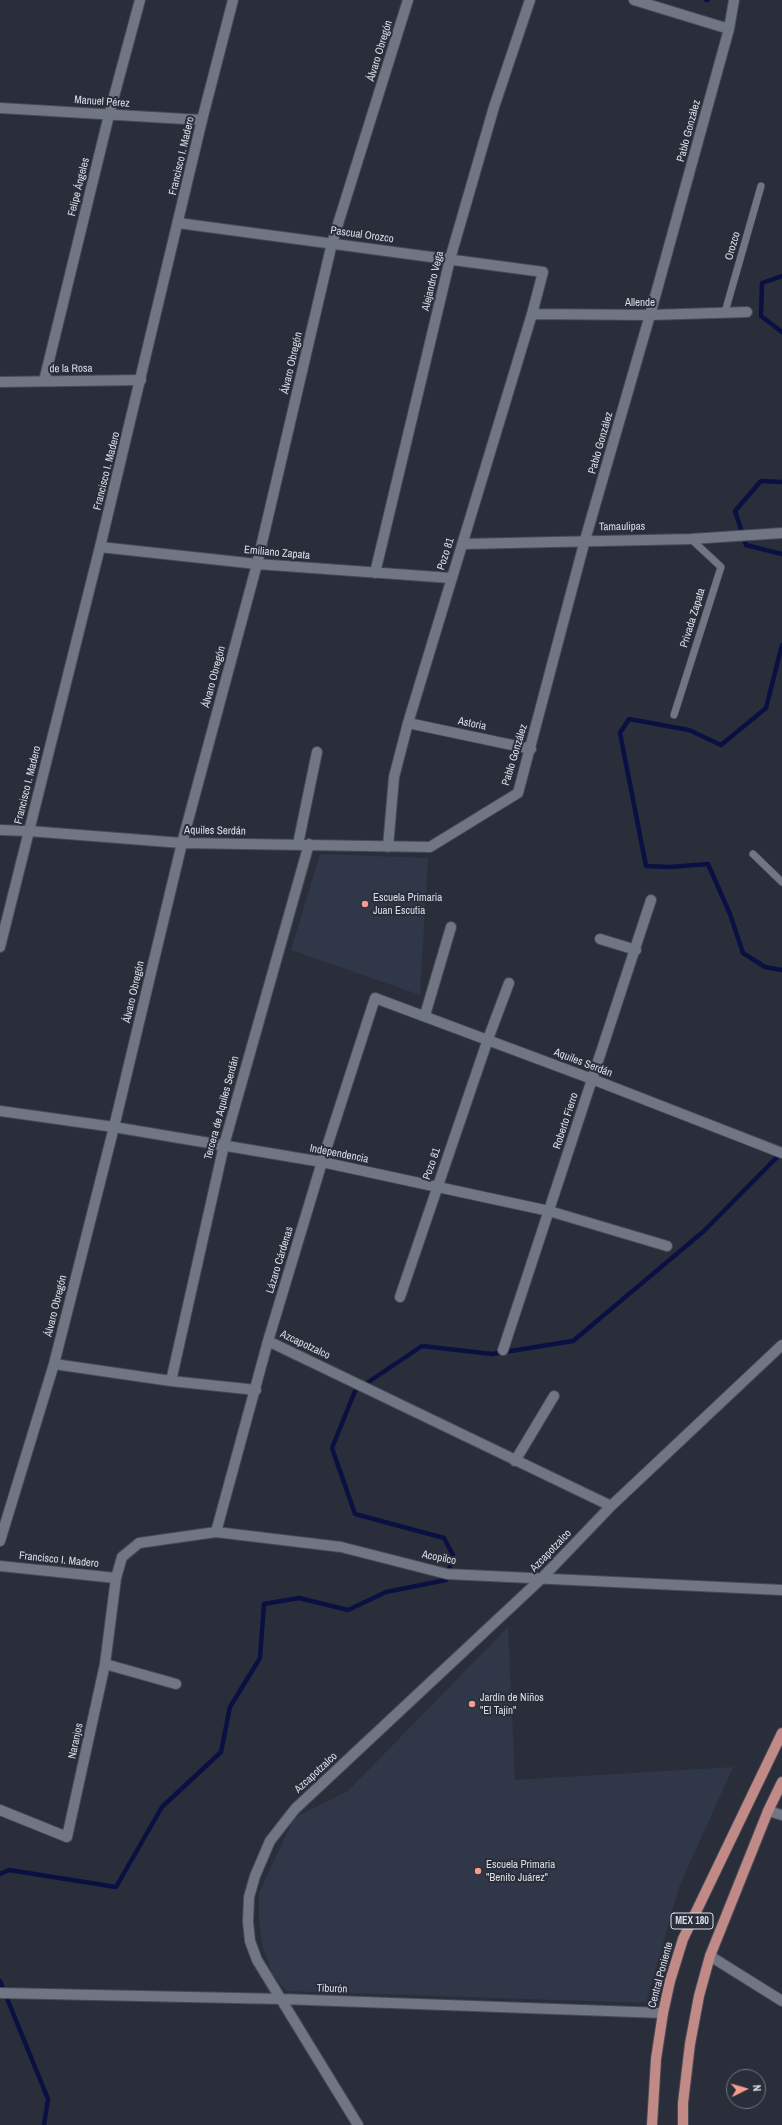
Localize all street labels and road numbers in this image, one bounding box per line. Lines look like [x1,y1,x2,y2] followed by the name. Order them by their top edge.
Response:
[364,19,396,83] street label: Álvaro Obregón
[74,93,130,111] street label: Manuel Pérez
[674,99,704,163] street label: Pablo González
[167,115,197,197] street label: Francisco I. Madero
[65,156,93,218] street label: Felipe Ángeles
[330,224,394,246] street label: Pascual Orozco
[723,230,743,262] street label: Orozco
[419,250,447,312] street label: Alejandro Vega
[625,296,655,310] street label: Allende
[278,331,306,395] street label: Álvaro Obregón
[49,362,93,376] street label: de la Rosa
[586,411,616,475] street label: Pablo González
[91,430,123,512] street label: Francisco I. Madero
[599,520,645,534] street label: Tamaulipas
[435,536,457,572] street label: Pozo 81
[243,544,311,562] street label: Emiliano Zapata
[678,587,708,649] street label: Privada Zapata
[199,645,229,709] street label: Álvaro Obregón
[457,715,487,733] street label: Astoria
[499,723,531,787] street label: Pablo González
[12,744,44,826] street label: Francisco I. Madero
[184,824,246,838] street label: Aquiles Serdán
[120,960,148,1024] street label: Álvaro Obregón
[552,1046,614,1080] street label: Aquiles Serdán
[202,1055,242,1161] street label: Tercera de Aquiles Serdán
[551,1091,581,1151] street label: Roberto Fierro
[308,1142,370,1166] street label: Independencia
[420,1146,444,1182] street label: Pozo 81
[264,1225,296,1295] street label: Lázaro Cárdenas
[42,1274,70,1338] street label: Álvaro Obregón
[278,1328,332,1362] street label: Azcapotzalco
[528,1527,574,1575] street label: Azcapotzalco
[421,1548,457,1568] street label: Acopilco
[18,1549,100,1571] street label: Francisco I. Madero
[66,1722,86,1760] street label: Naranjos
[292,1750,340,1796] street label: Azcapotzalco
[671,1913,713,1929] road number: MEX 180
[646,1941,676,2009] street label: Central Poniente
[316,1982,348,1996] street label: Tiburón

